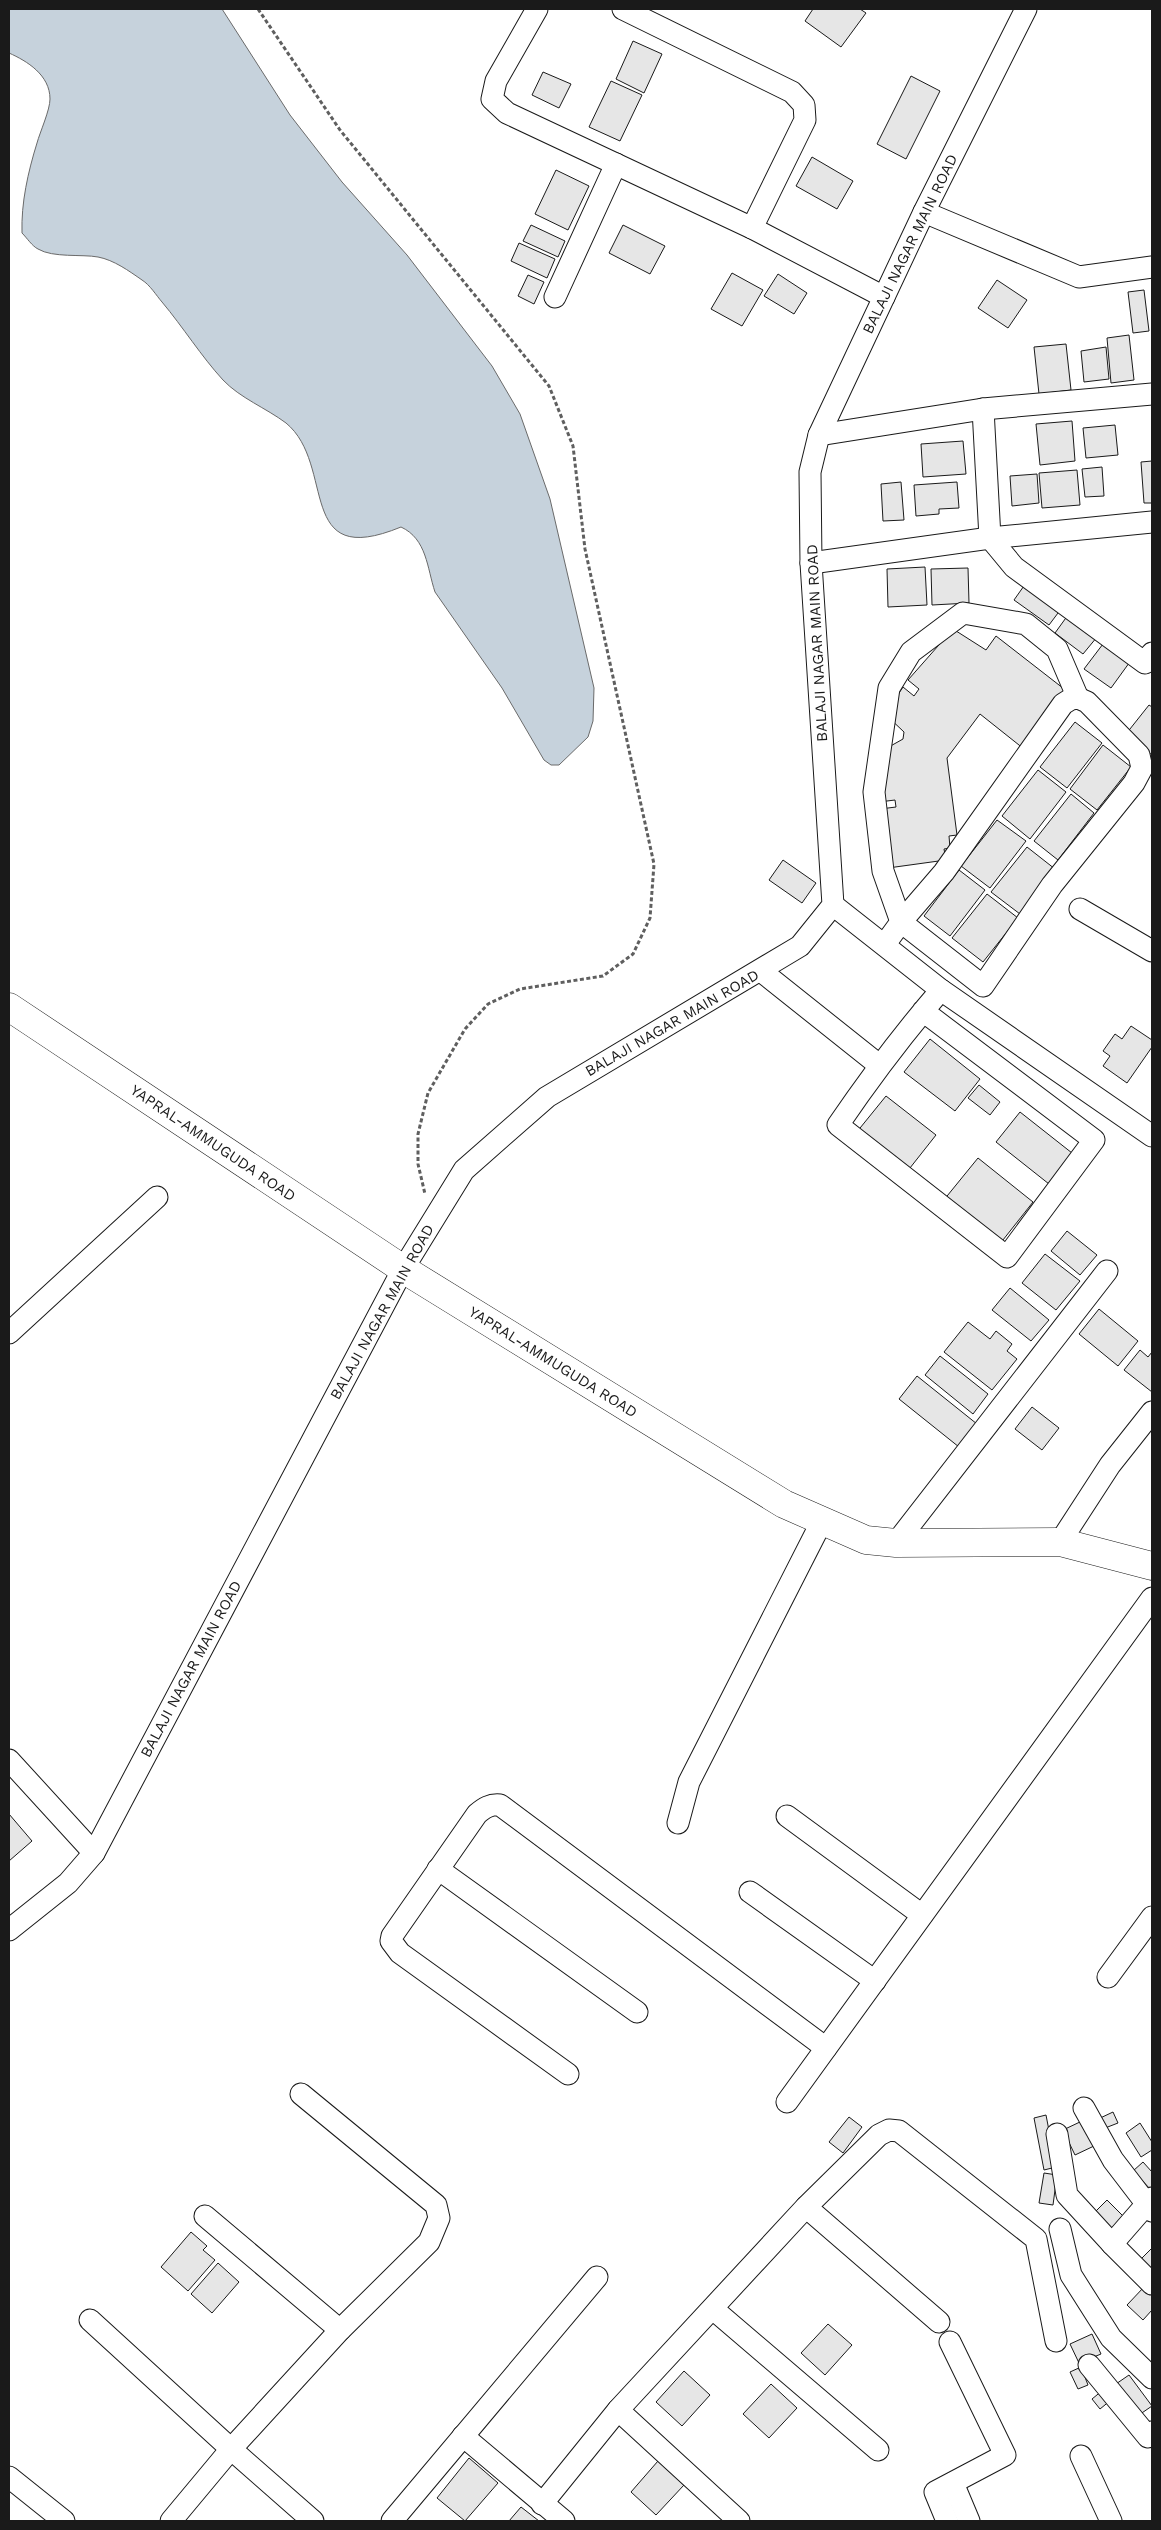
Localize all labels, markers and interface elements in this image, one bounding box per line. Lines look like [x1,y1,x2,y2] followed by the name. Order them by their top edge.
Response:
[859,151,961,337] street label: BALAJI NAGAR MAIN ROAD
[803,544,831,742] street label: BALAJI NAGAR MAIN ROAD
[582,966,762,1080] street label: BALAJI NAGAR MAIN ROAD
[127,1081,299,1205] street label: YAPRAL-AMMUGUDA ROAD
[326,1221,438,1403] street label: BALAJI NAGAR MAIN ROAD
[465,1303,641,1421] street label: YAPRAL-AMMUGUDA ROAD
[137,1578,245,1760] street label: BALAJI NAGAR MAIN ROAD

